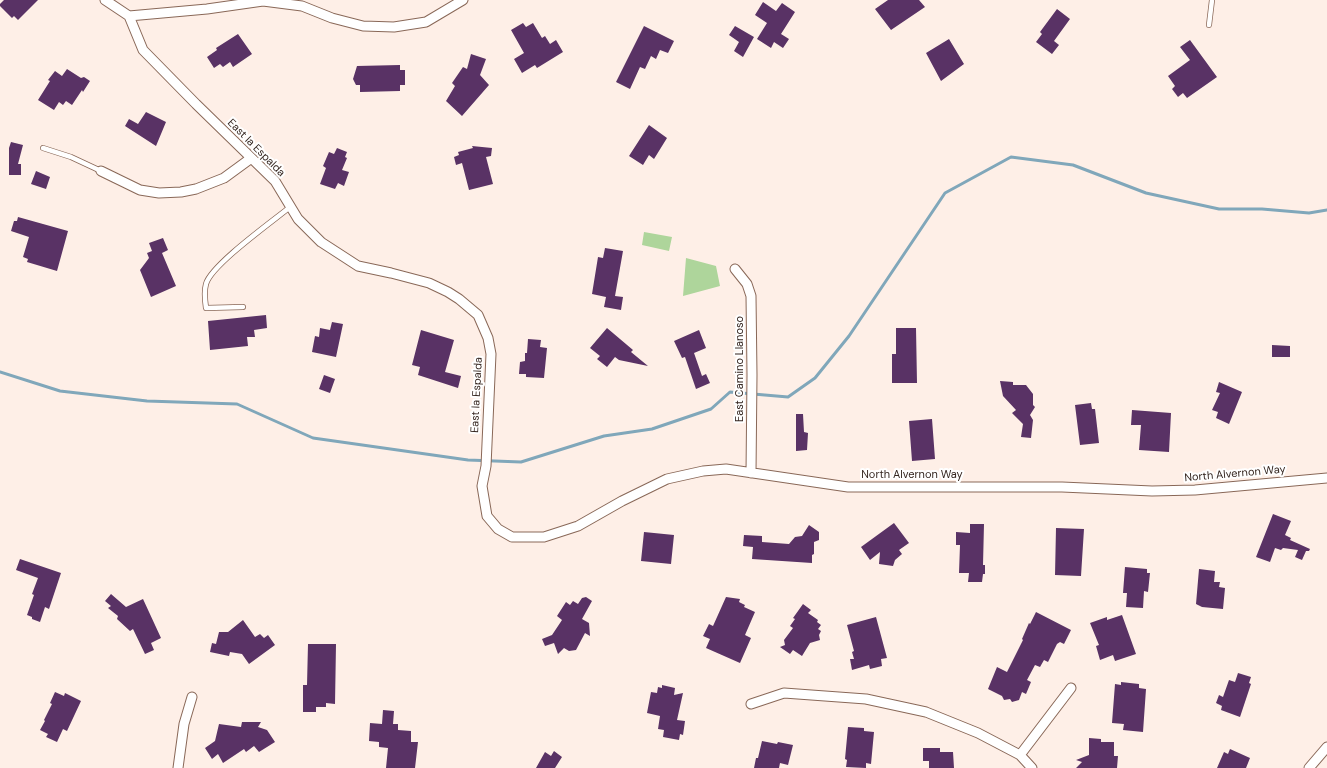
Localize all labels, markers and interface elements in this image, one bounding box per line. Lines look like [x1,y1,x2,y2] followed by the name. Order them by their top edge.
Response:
[224,116,288,180] street label: East la Espalda
[733,316,747,422] street label: East Camino Llanoso
[468,357,486,433] street label: East la Espalda
[1184,463,1286,485] street label: North Alvernon Way
[861,468,963,482] street label: North Alvernon Way

